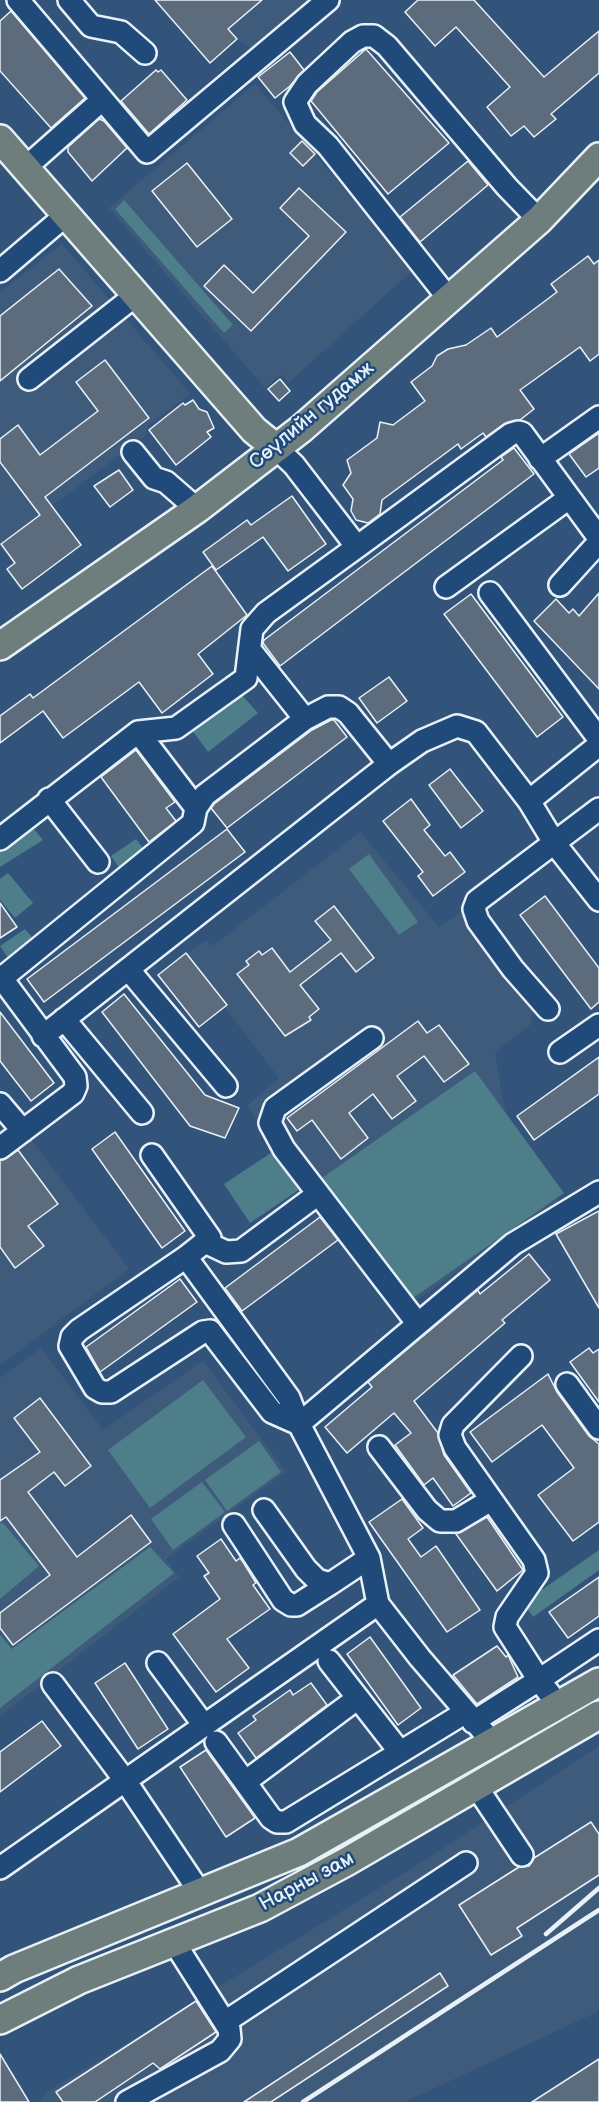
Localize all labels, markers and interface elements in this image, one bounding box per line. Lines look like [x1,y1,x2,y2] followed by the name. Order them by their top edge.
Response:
[245,357,379,475] street label: Сөүлийн гудамж
[256,1847,358,1917] street label: Нарны зам

